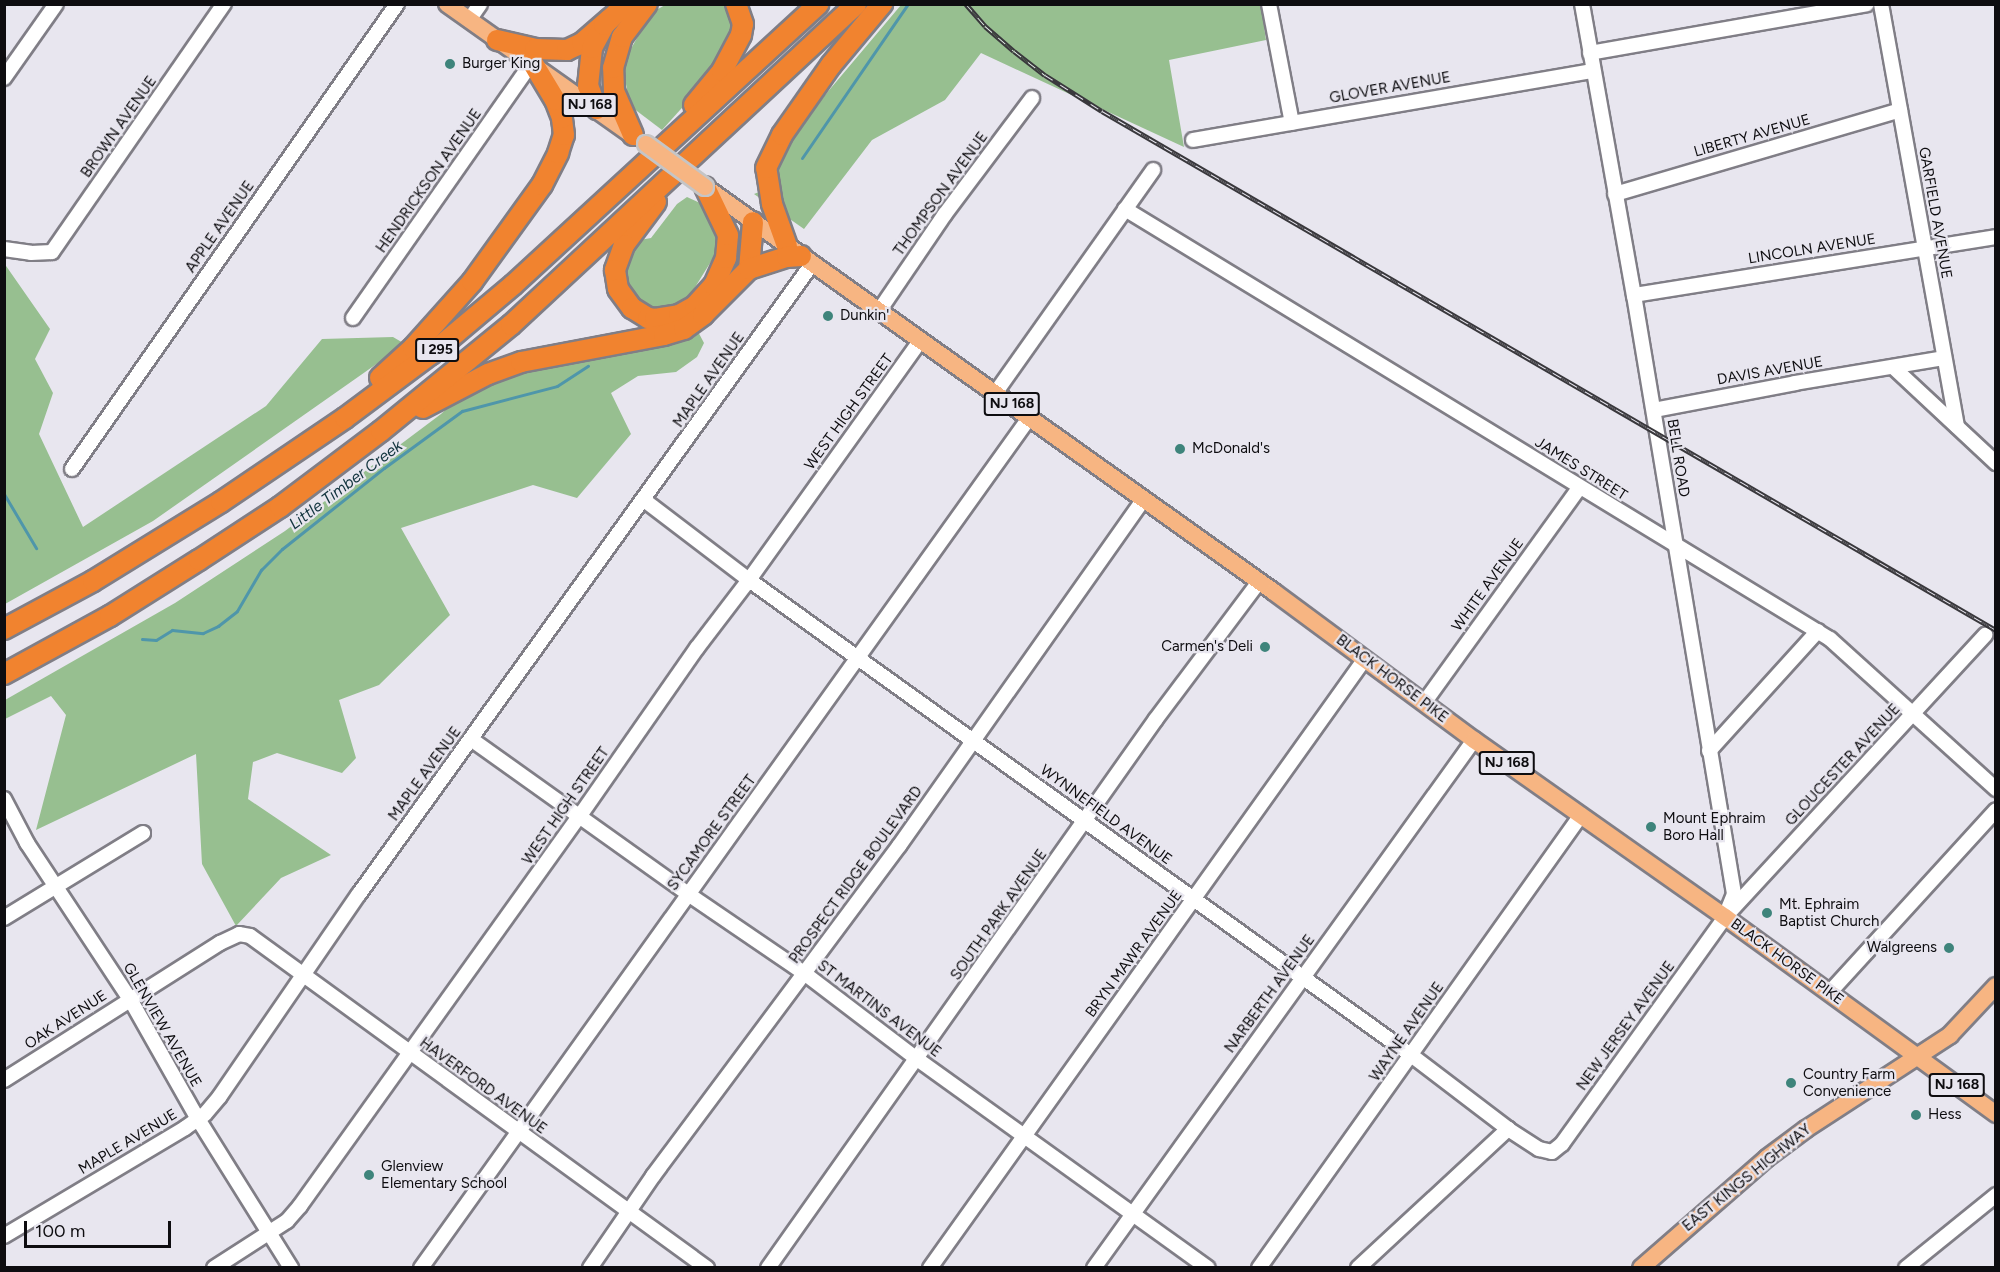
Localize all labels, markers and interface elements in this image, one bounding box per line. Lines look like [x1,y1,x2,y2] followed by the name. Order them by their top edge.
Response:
[462,55,540,73] place label: Burger King
[443,57,457,71] marker: Burger King
[1328,68,1452,108] street label: GLOVER AVENUE
[77,73,161,181] street label: BROWN AVENUE
[562,94,618,116] road number: NJ 168
[372,106,486,256] street label: HENDRICKSON AVENUE
[1692,111,1812,161] street label: LIBERTY AVENUE
[890,129,992,259] street label: THOMPSON AVENUE
[1915,146,1955,280] street label: GARFIELD AVENUE
[182,178,258,276] street label: APPLE AVENUE
[1747,230,1877,268] street label: LINCOLN AVENUE
[840,307,889,325] place label: Dunkin'
[821,309,835,323] marker: Dunkin'
[670,329,748,431] street label: MAPLE AVENUE
[414,339,460,361] road number: I 295
[801,350,897,474] street label: WEST HIGH STREET
[1716,353,1824,389] street label: DAVIS AVENUE
[984,393,1040,415] road number: NJ 168
[1663,418,1693,498] street label: BELL ROAD
[1532,433,1630,505] street label: JAMES STREET
[286,436,406,534] water label: Little Timber Creek
[1192,440,1270,458] place label: McDonald's
[1173,442,1187,456] marker: McDonald's
[1448,535,1528,635] street label: WHITE AVENUE
[1333,631,1451,727] street label: BLACK HORSE PIKE
[1161,638,1253,656] place label: Carmen's Deli
[1258,640,1272,654] marker: Carmen's Deli
[1782,700,1904,830] street label: GLOUCESTER AVENUE
[385,723,465,825] street label: MAPLE AVENUE
[519,744,613,868] street label: WEST HIGH STREET
[1478,752,1536,774] road number: NJ 168
[1037,761,1175,869] street label: WYNNEFIELD AVENUE
[664,772,760,894] street label: SYCAMORE STREET
[786,783,926,967] street label: PROSPECT RIDGE BOULEVARD
[1663,809,1766,844] place label: Mount Ephraim Boro Hall
[1644,820,1658,834] marker: Mount Ephraim Boro Hall
[947,846,1051,984] street label: SOUTH PARK AVENUE
[1082,887,1186,1021] street label: BRYN MAWR AVENUE
[1779,895,1879,930] place label: Mt. Ephraim Baptist Church
[1760,906,1774,920] marker: Mt. Ephraim Baptist Church
[1727,915,1847,1009] street label: BLACK HORSE PIKE
[1221,931,1319,1057] street label: NARBERTH AVENUE
[1867,939,1937,957] place label: Walgreens
[1942,941,1956,955] marker: Walgreens
[814,957,944,1061] street label: ST MARTINS AVENUE
[1573,958,1679,1094] street label: NEW JERSEY AVENUE
[119,959,205,1091] street label: GLENVIEW AVENUE
[1366,979,1448,1085] street label: WAYNE AVENUE
[21,987,111,1053] street label: OAK AVENUE
[416,1034,550,1138] street label: HAVERFORD AVENUE
[1803,1065,1895,1100] place label: Country Farm Convenience
[1928,1074,1986,1096] road number: NJ 168
[1784,1076,1798,1090] marker: Country Farm Convenience
[75,1105,181,1179] street label: MAPLE AVENUE
[1928,1106,1961,1124] place label: Hess
[1909,1108,1923,1122] marker: Hess
[1679,1121,1815,1235] street label: EAST KINGS HIGHWAY
[381,1157,507,1192] place label: Glenview Elementary School
[362,1168,376,1182] marker: Glenview Elementary School
[27,1209,174,1247] scale bar
[35,1220,85,1242] text: 100 m

